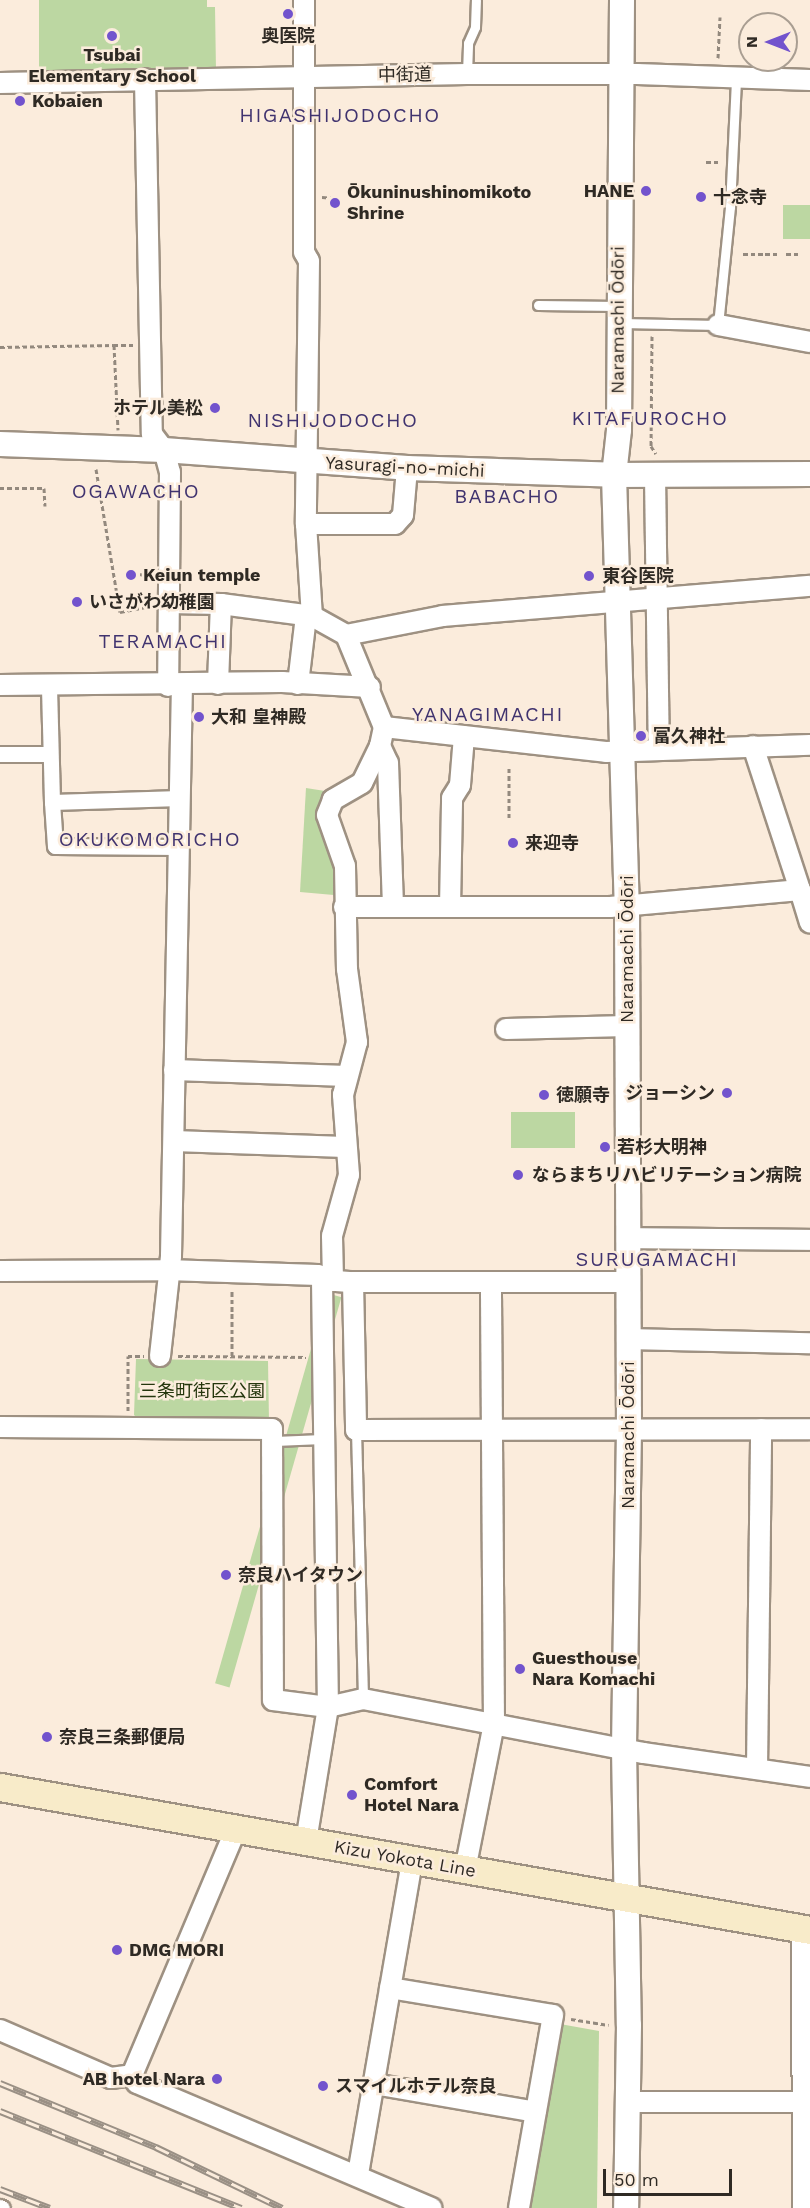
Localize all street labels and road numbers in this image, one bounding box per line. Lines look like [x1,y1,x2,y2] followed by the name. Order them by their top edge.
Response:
[378,64,432,86] street label: 中街道
[607,246,629,394] street label: Naramachi Ōdōri
[325,452,485,482] street label: Yasuragi-no-michi
[616,875,638,1023] street label: Naramachi Ōdōri
[617,1361,639,1509] street label: Naramachi Ōdōri
[332,1836,478,1882] street label: Kizu Yokota Line

